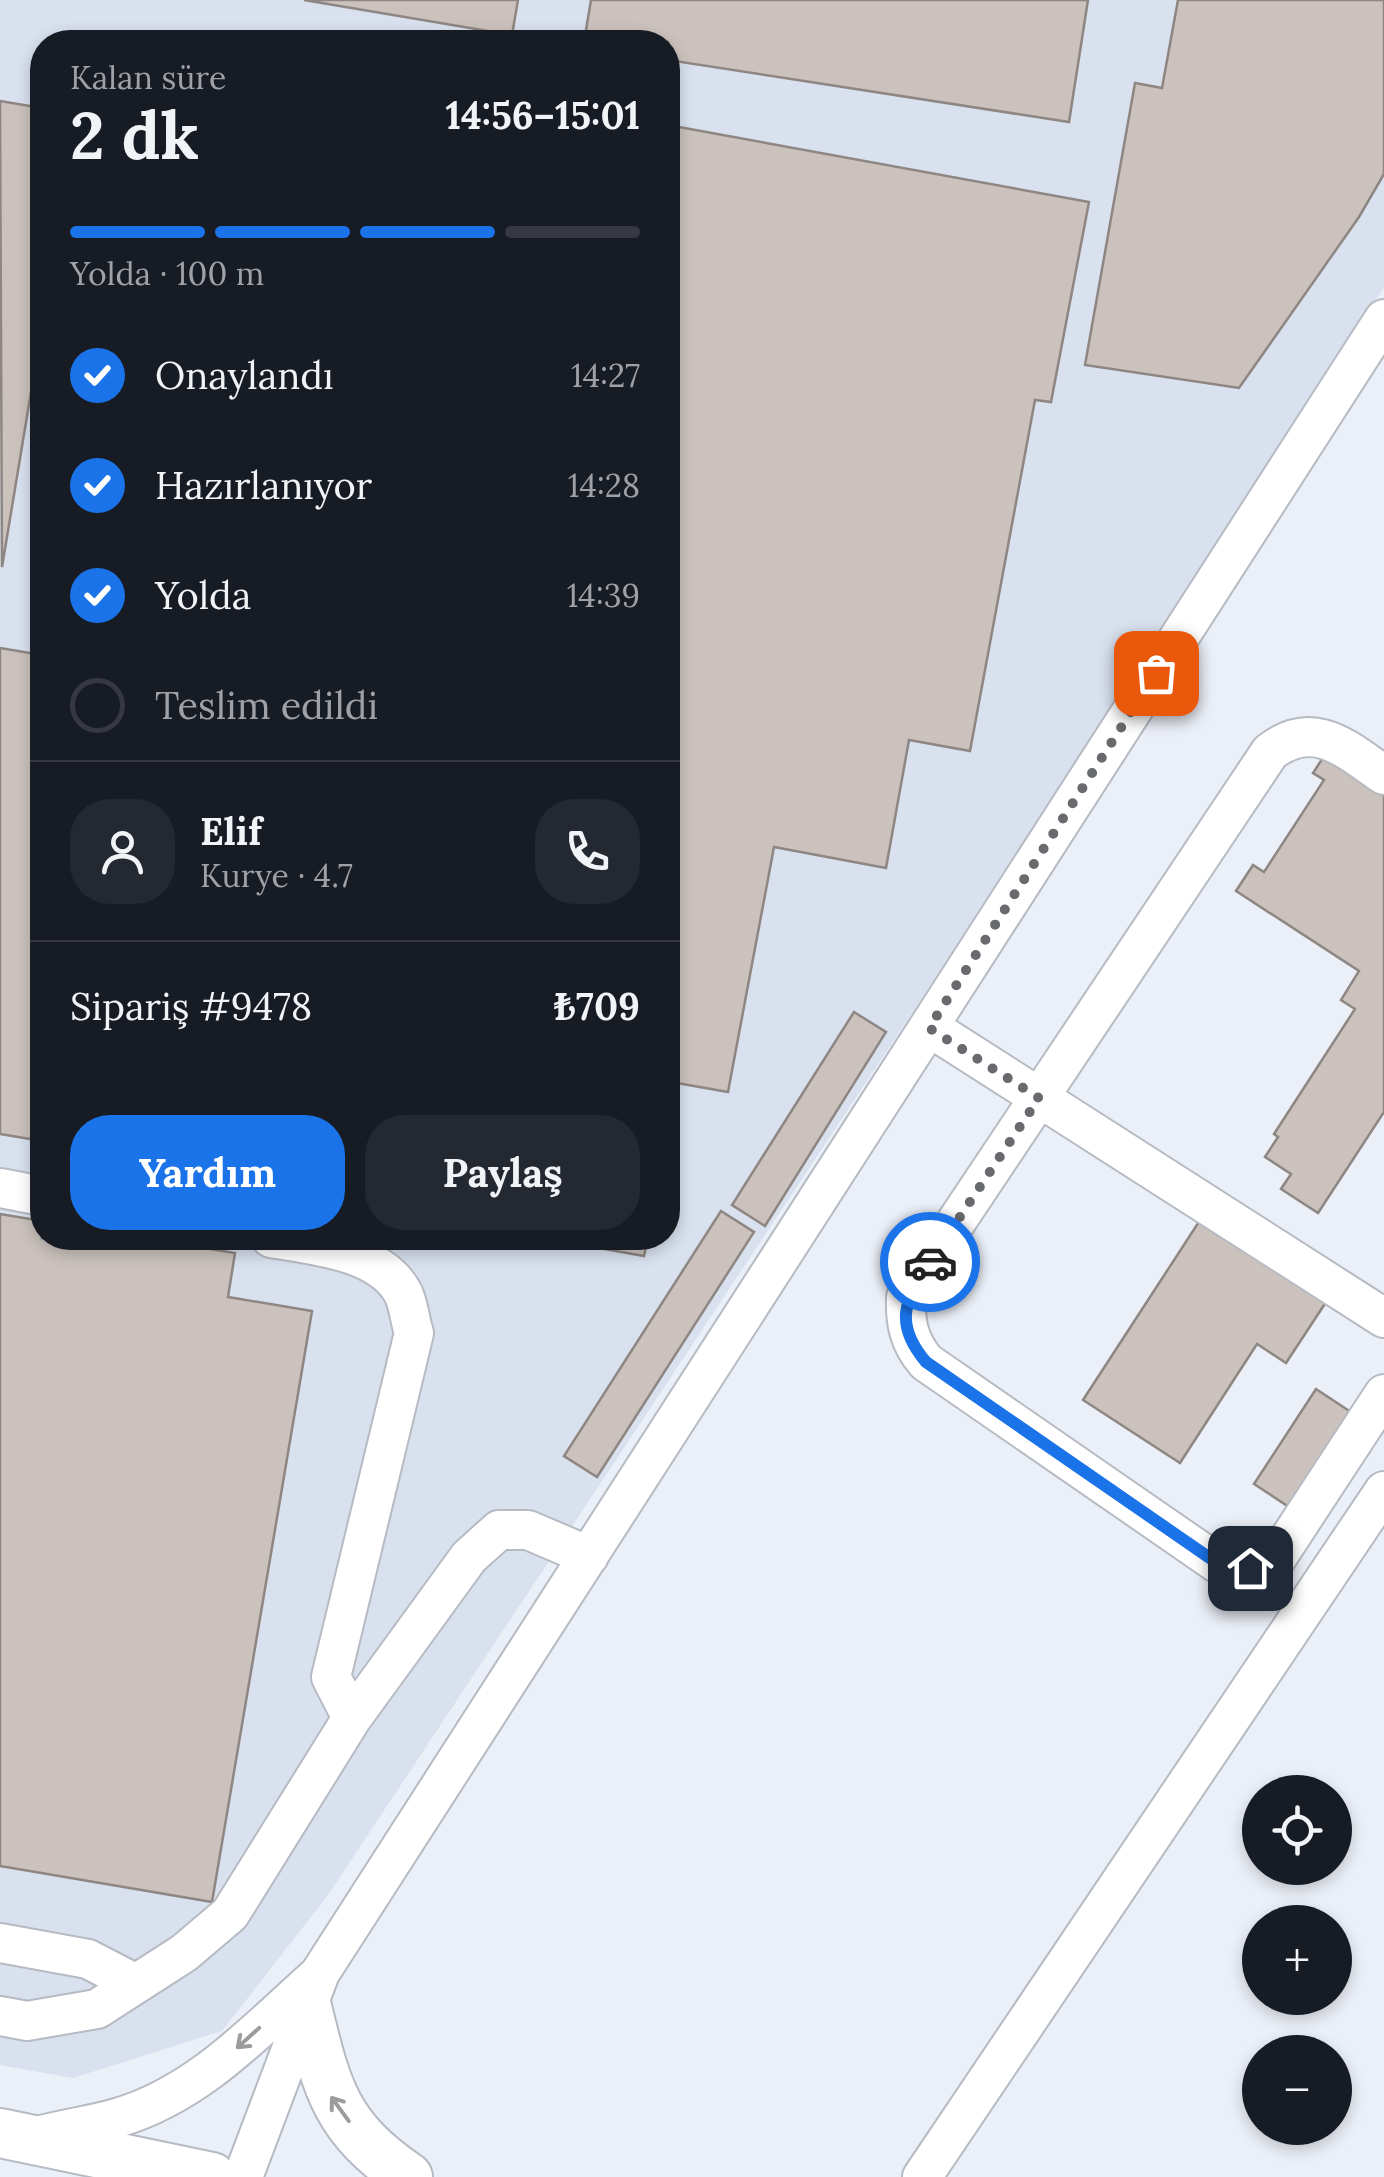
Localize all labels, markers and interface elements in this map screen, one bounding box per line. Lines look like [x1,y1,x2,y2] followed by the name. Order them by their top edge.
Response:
[70,57,226,98] text: Kalan süre
[445,91,640,139] text: 14:56–15:01
[70,94,199,177] text: 2 dk
[70,253,264,294] text: Yolda · 100 m
[70,348,125,403] icon: check
[155,351,334,399] text: Onaylandı
[571,355,640,396] text: 14:27
[70,458,125,513] icon: check
[155,461,372,509] text: Hazırlanıyor
[568,465,640,506] text: 14:28
[70,568,125,623] icon: check
[155,571,251,619] text: Yolda
[567,575,640,616] text: 14:39
[1114,631,1199,716] pin
[1129,646,1184,701] icon: bag
[155,681,378,729] text: Teslim edildi
[70,799,175,904] button: person
[535,799,640,904] button: phone
[200,807,262,855] text: Elif
[200,855,353,896] text: Kurye · 4.7
[70,982,312,1030] text: Sipariş #9478
[554,982,640,1030] text: ₺709
[70,1115,345,1230] button: Yardım
[365,1115,640,1230] button: Paylaş
[880,1212,980,1312] courier
[903,1235,958,1290] icon: car
[1208,1526,1293,1611] pin
[1223,1541,1278,1596] icon: home
[1242,1775,1352,2145] map controls
[1242,1775,1352,1885] button: locate
[1242,1905,1352,2015] button: +
[236,2026,261,2049] one-way arrow
[1242,2035,1352,2145] button: −
[330,2096,351,2123] one-way arrow

